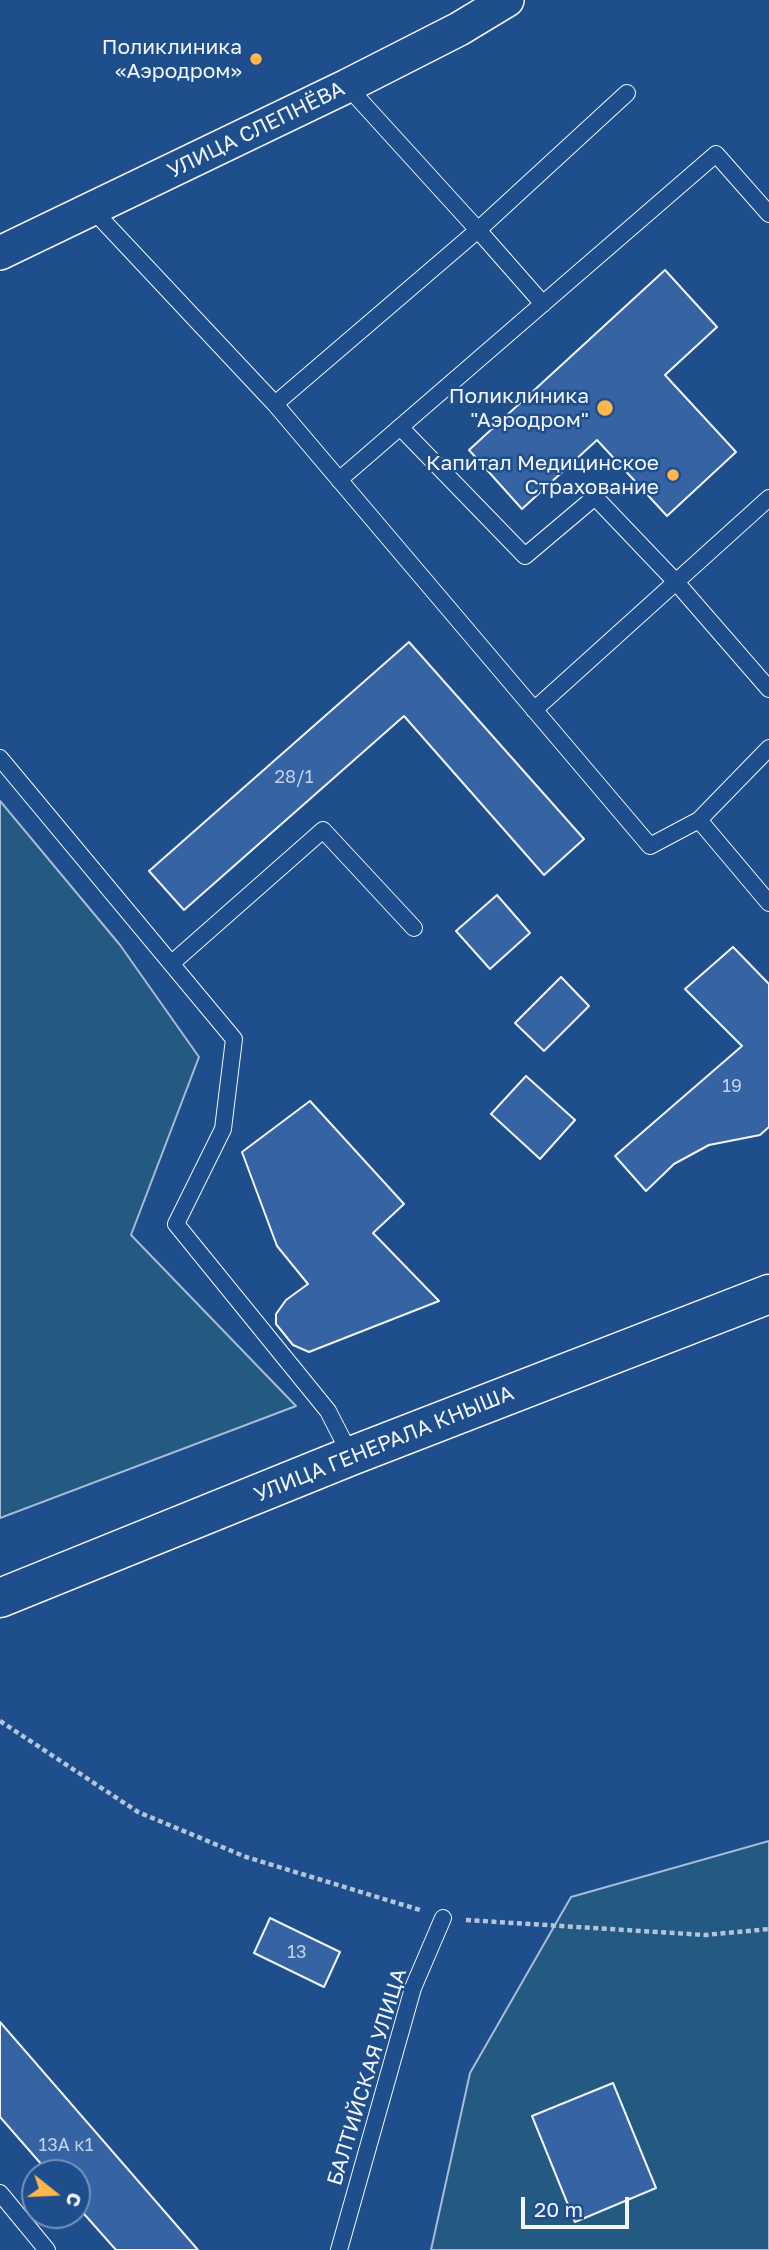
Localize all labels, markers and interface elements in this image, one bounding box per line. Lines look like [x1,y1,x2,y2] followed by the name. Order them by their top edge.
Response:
[102,34,242,84] place label: Поликлиника «Аэродром»
[248,51,264,67] marker: Поликлиника «Аэродром»
[163,76,349,184] street label: УЛИЦА СЛЕПНЁВА
[449,383,589,433] place label: Поликлиника "Аэродром"
[595,398,615,418] marker: Поликлиника "Аэродром"
[426,450,659,500] place label: Капитал Медицинское Страхование
[665,467,681,483] marker: Капитал Медицинское Страхование
[275,766,313,788] house number: 28/1
[722,1075,742,1097] house number: 19
[250,1380,518,1508] street label: УЛИЦА ГЕНЕРАЛА КНЫША
[287,1941,307,1963] house number: 13
[322,1965,412,2189] street label: БАЛТИЙСКАЯ УЛИЦА
[39,2134,93,2156] house number: 13А к1
[21,2159,91,2229] north arrow
[524,2184,632,2228] scale bar
[62,2190,88,2210] text: С
[534,2196,583,2222] text: 20 m

